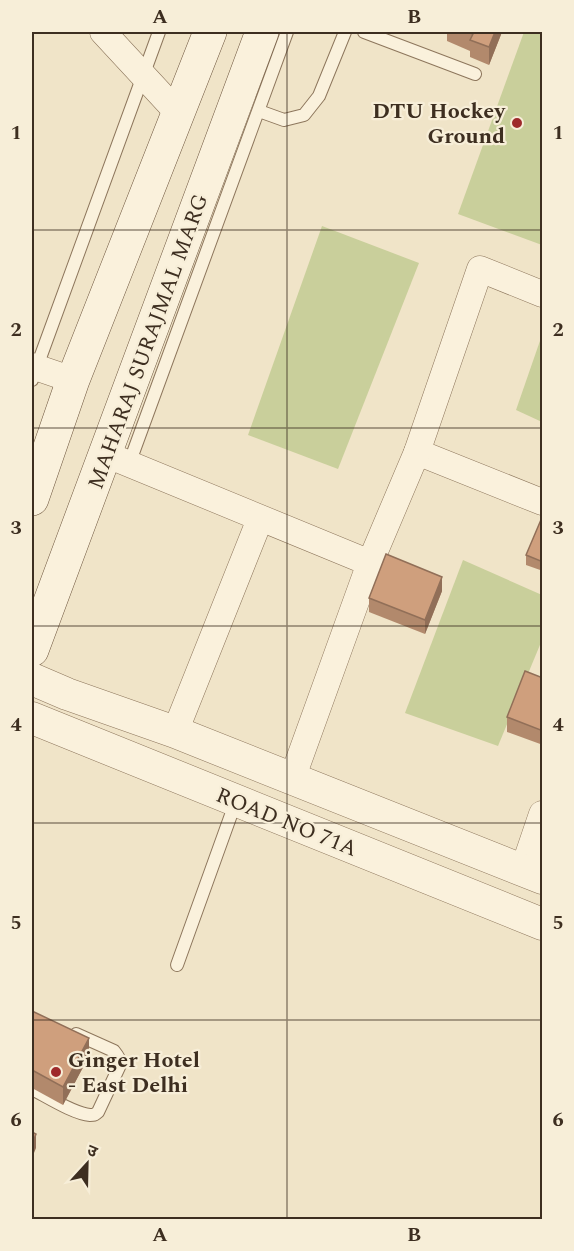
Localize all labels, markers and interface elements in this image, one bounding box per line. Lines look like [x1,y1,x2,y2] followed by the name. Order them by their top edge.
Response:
[152,2,168,32] text: A
[407,2,421,32] text: B
[372,95,507,153] place label: DTU Hockey Ground
[510,116,524,130] marker: DTU Hockey Ground
[10,118,22,148] text: 1
[552,118,564,148] text: 1
[80,189,217,494] street label: MAHARAJ SURAJMAL MARG
[10,315,22,345] text: 2
[552,315,564,345] text: 2
[10,513,22,543] text: 3
[552,513,564,543] text: 3
[10,710,22,740] text: 4
[552,710,564,740] text: 4
[211,779,362,866] street label: ROAD NO 71A
[10,908,22,938] text: 5
[552,908,564,938] text: 5
[68,1044,200,1102] place label: Ginger Hotel - East Delhi
[49,1065,63,1079] marker: Ginger Hotel - East Delhi
[10,1105,22,1135] text: 6
[552,1105,564,1135] text: 6
[57,1134,117,1194] north arrow
[83,1138,102,1164] text: उ
[152,1220,168,1250] text: A
[407,1220,421,1250] text: B

